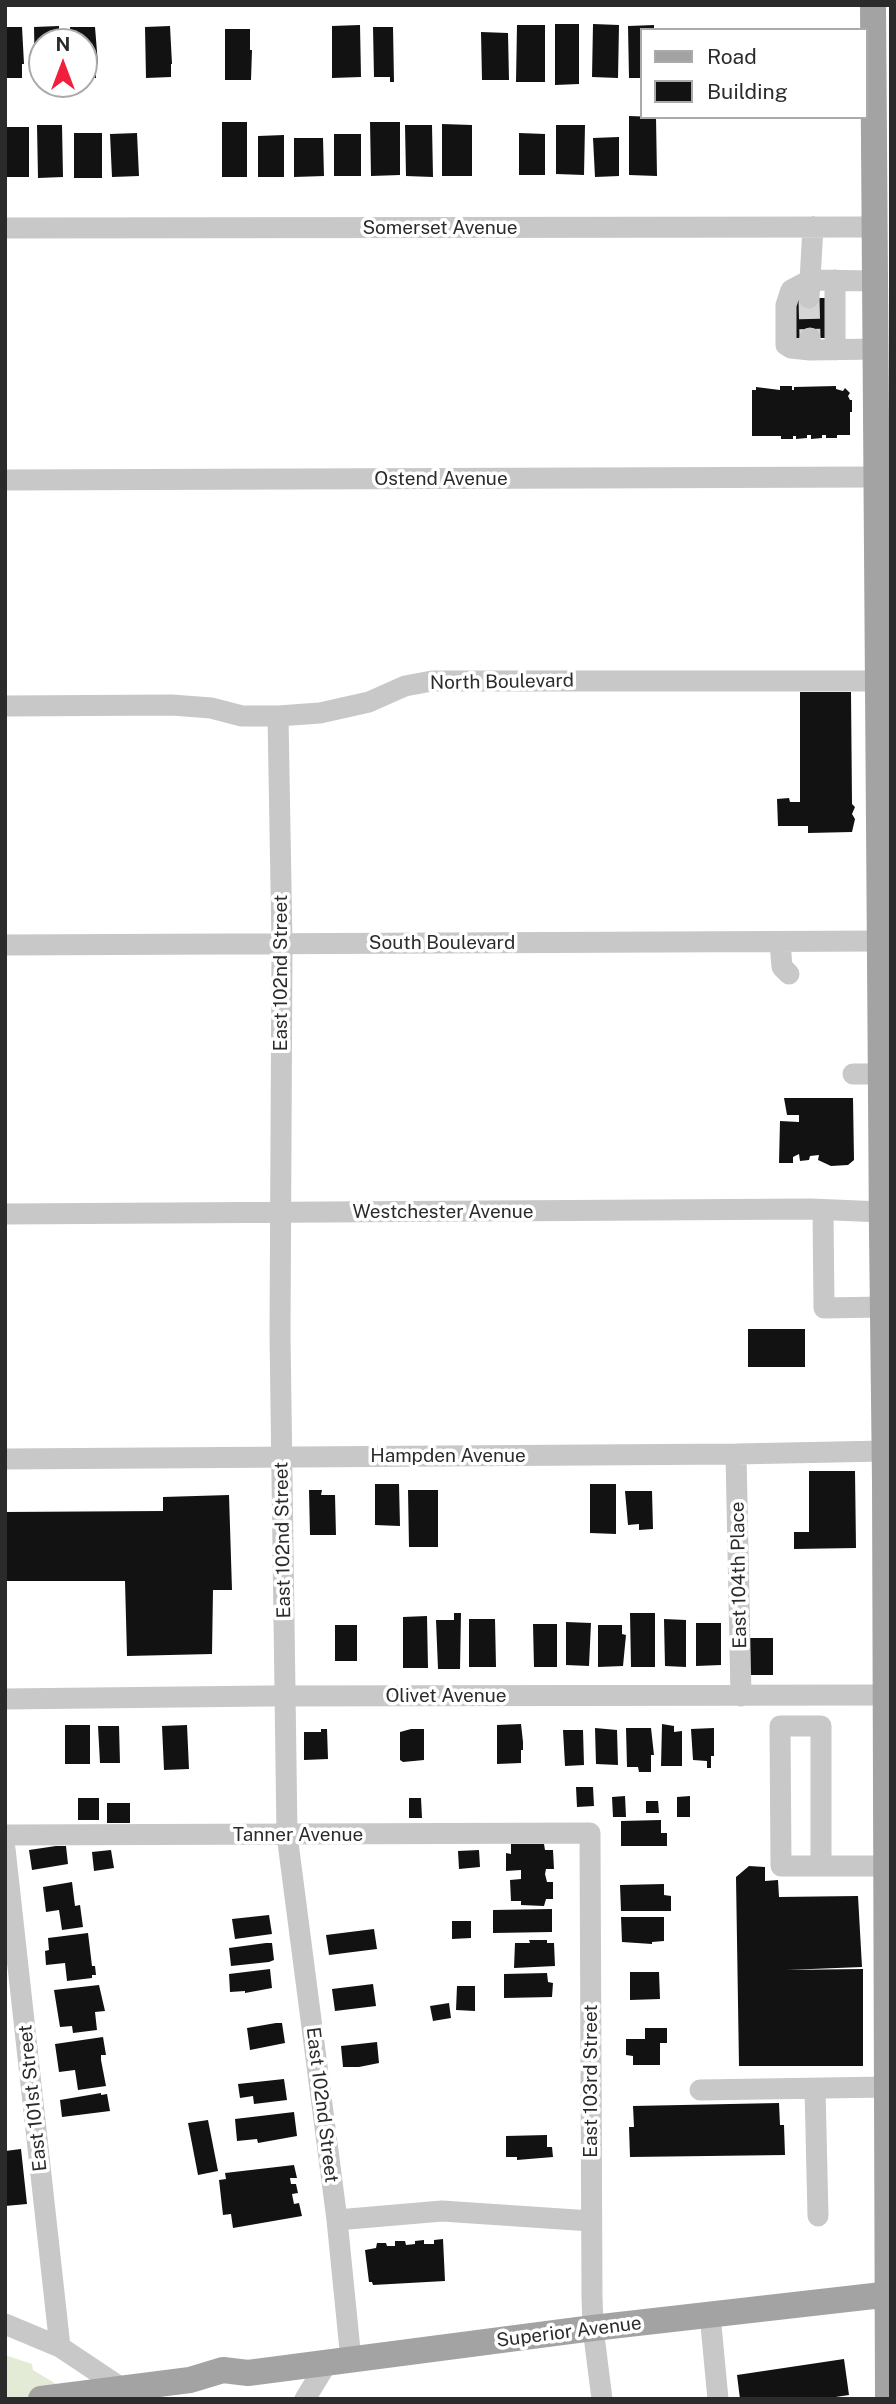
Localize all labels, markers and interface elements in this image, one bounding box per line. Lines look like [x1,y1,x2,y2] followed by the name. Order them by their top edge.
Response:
[28,28,98,98] north arrow
[640,28,868,119] legend
[56,33,70,55] text: N
[707,44,757,69] text: Road
[707,79,788,104] text: Building
[362,217,518,239] street label: Somerset Avenue
[374,468,508,490] street label: Ostend Avenue
[430,669,574,695] street label: North Boulevard
[270,895,292,1051] street label: East 102nd Street
[369,932,515,954] street label: South Boulevard
[353,1201,533,1223] street label: Westchester Avenue
[370,1445,526,1467] street label: Hampden Avenue
[270,1462,296,1618] street label: East 102nd Street
[726,1501,752,1649] street label: East 104th Place
[385,1685,507,1707] street label: Olivet Avenue
[233,1824,363,1846] street label: Tanner Avenue
[580,2004,602,2158] street label: East 103rd Street
[14,2023,52,2173] street label: East 101st Street
[301,2026,343,2184] street label: East 102nd Street
[495,2312,643,2352] street label: Superior Avenue

